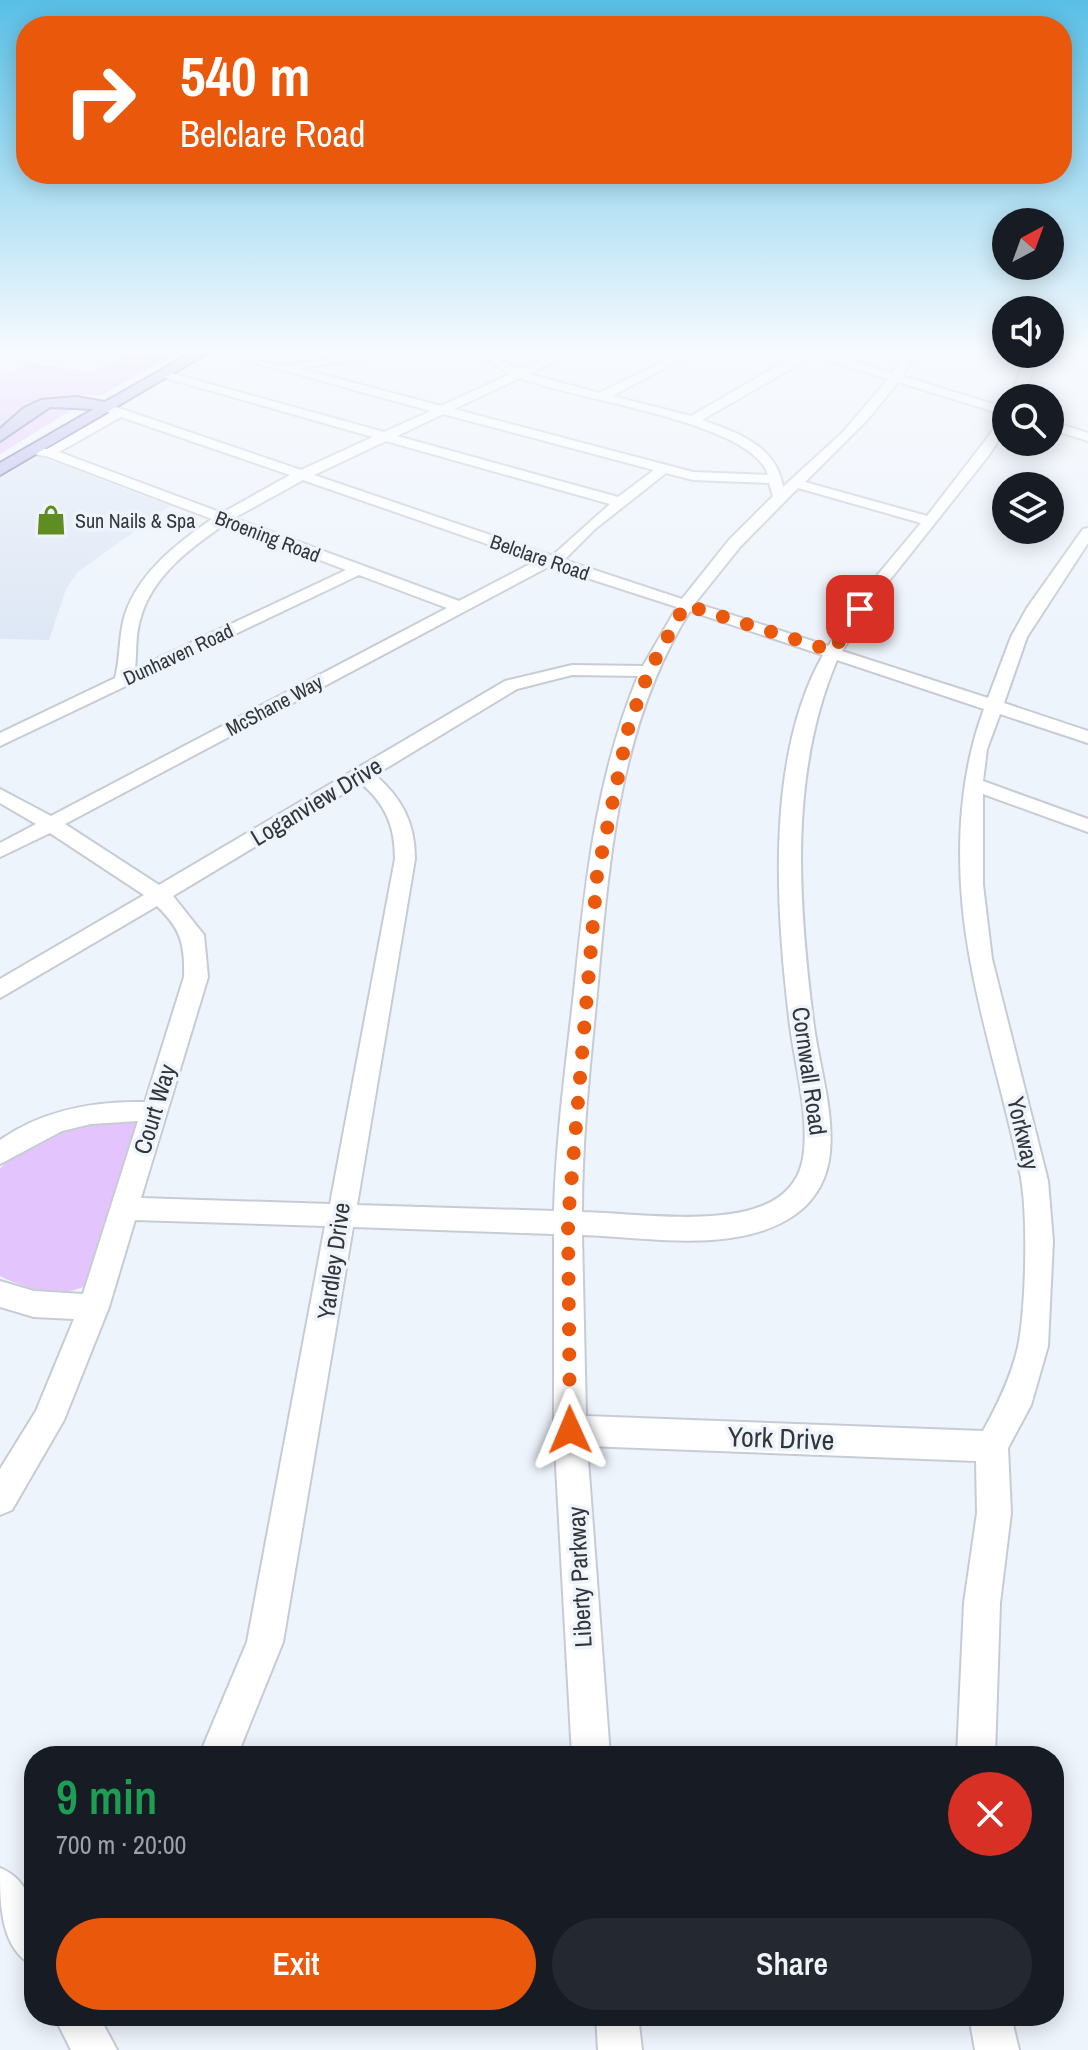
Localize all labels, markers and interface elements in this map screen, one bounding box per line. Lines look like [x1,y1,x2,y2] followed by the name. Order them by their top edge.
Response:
[180,38,310,113] text: 540 m
[48,48,152,152] icon: right
[180,110,365,158] text: Belclare Road
[992,208,1064,280] north arrow
[992,208,1064,544] map controls
[992,296,1064,368] button: sound
[992,384,1064,456] button: search
[992,472,1064,544] button: layers
[34,503,68,537] shop icon: Sun Nails & Spa
[212,504,324,568] street label: Broening Road
[75,507,195,534] place label: Sun Nails & Spa
[487,527,593,587] street label: Belclare Road
[826,575,894,643] pin
[838,587,882,631] icon: arrive
[119,617,237,691] street label: Dunhaven Road
[221,668,328,742] street label: McShane Way
[244,749,388,853] street label: Loganview Drive
[785,1005,835,1137] street label: Cornwall Road
[125,1060,183,1158] street label: Court Way
[1000,1093,1048,1173] street label: Yorkway
[309,1200,357,1322] street label: Yardley Drive
[528,1388,612,1472] position arrow
[727,1417,835,1459] street label: York Drive
[559,1506,599,1648] street label: Liberty Parkway
[56,1764,157,1829] text: 9 min
[948,1772,1032,1856] button: close
[56,1827,186,1862] text: 700 m · 20:00
[56,1918,536,2010] button: Exit
[552,1918,1032,2010] button: Share

